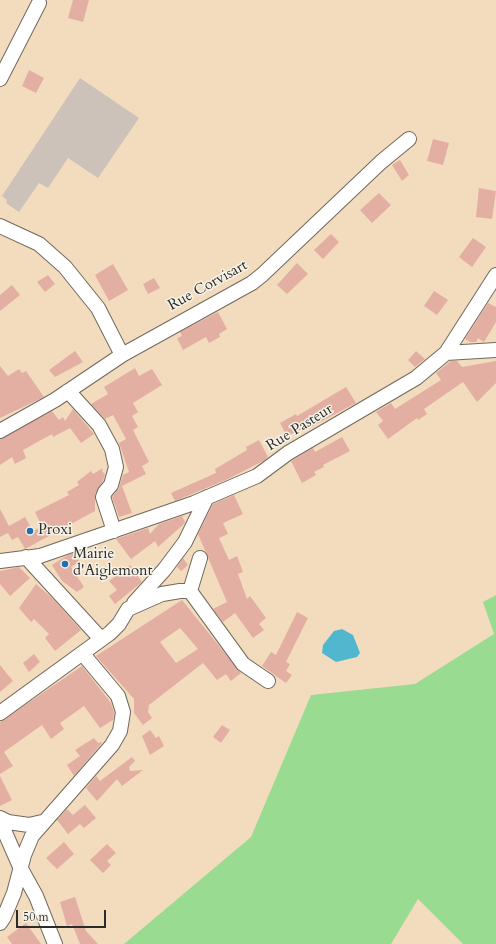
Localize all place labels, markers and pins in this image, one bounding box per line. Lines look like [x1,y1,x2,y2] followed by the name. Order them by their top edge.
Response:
[38,522,72,540] place label: Proxi
[25,526,35,536] marker: Proxi
[73,546,152,581] place label: Mairie d'Aiglemont
[60,559,70,569] marker: Mairie d'Aiglemont

